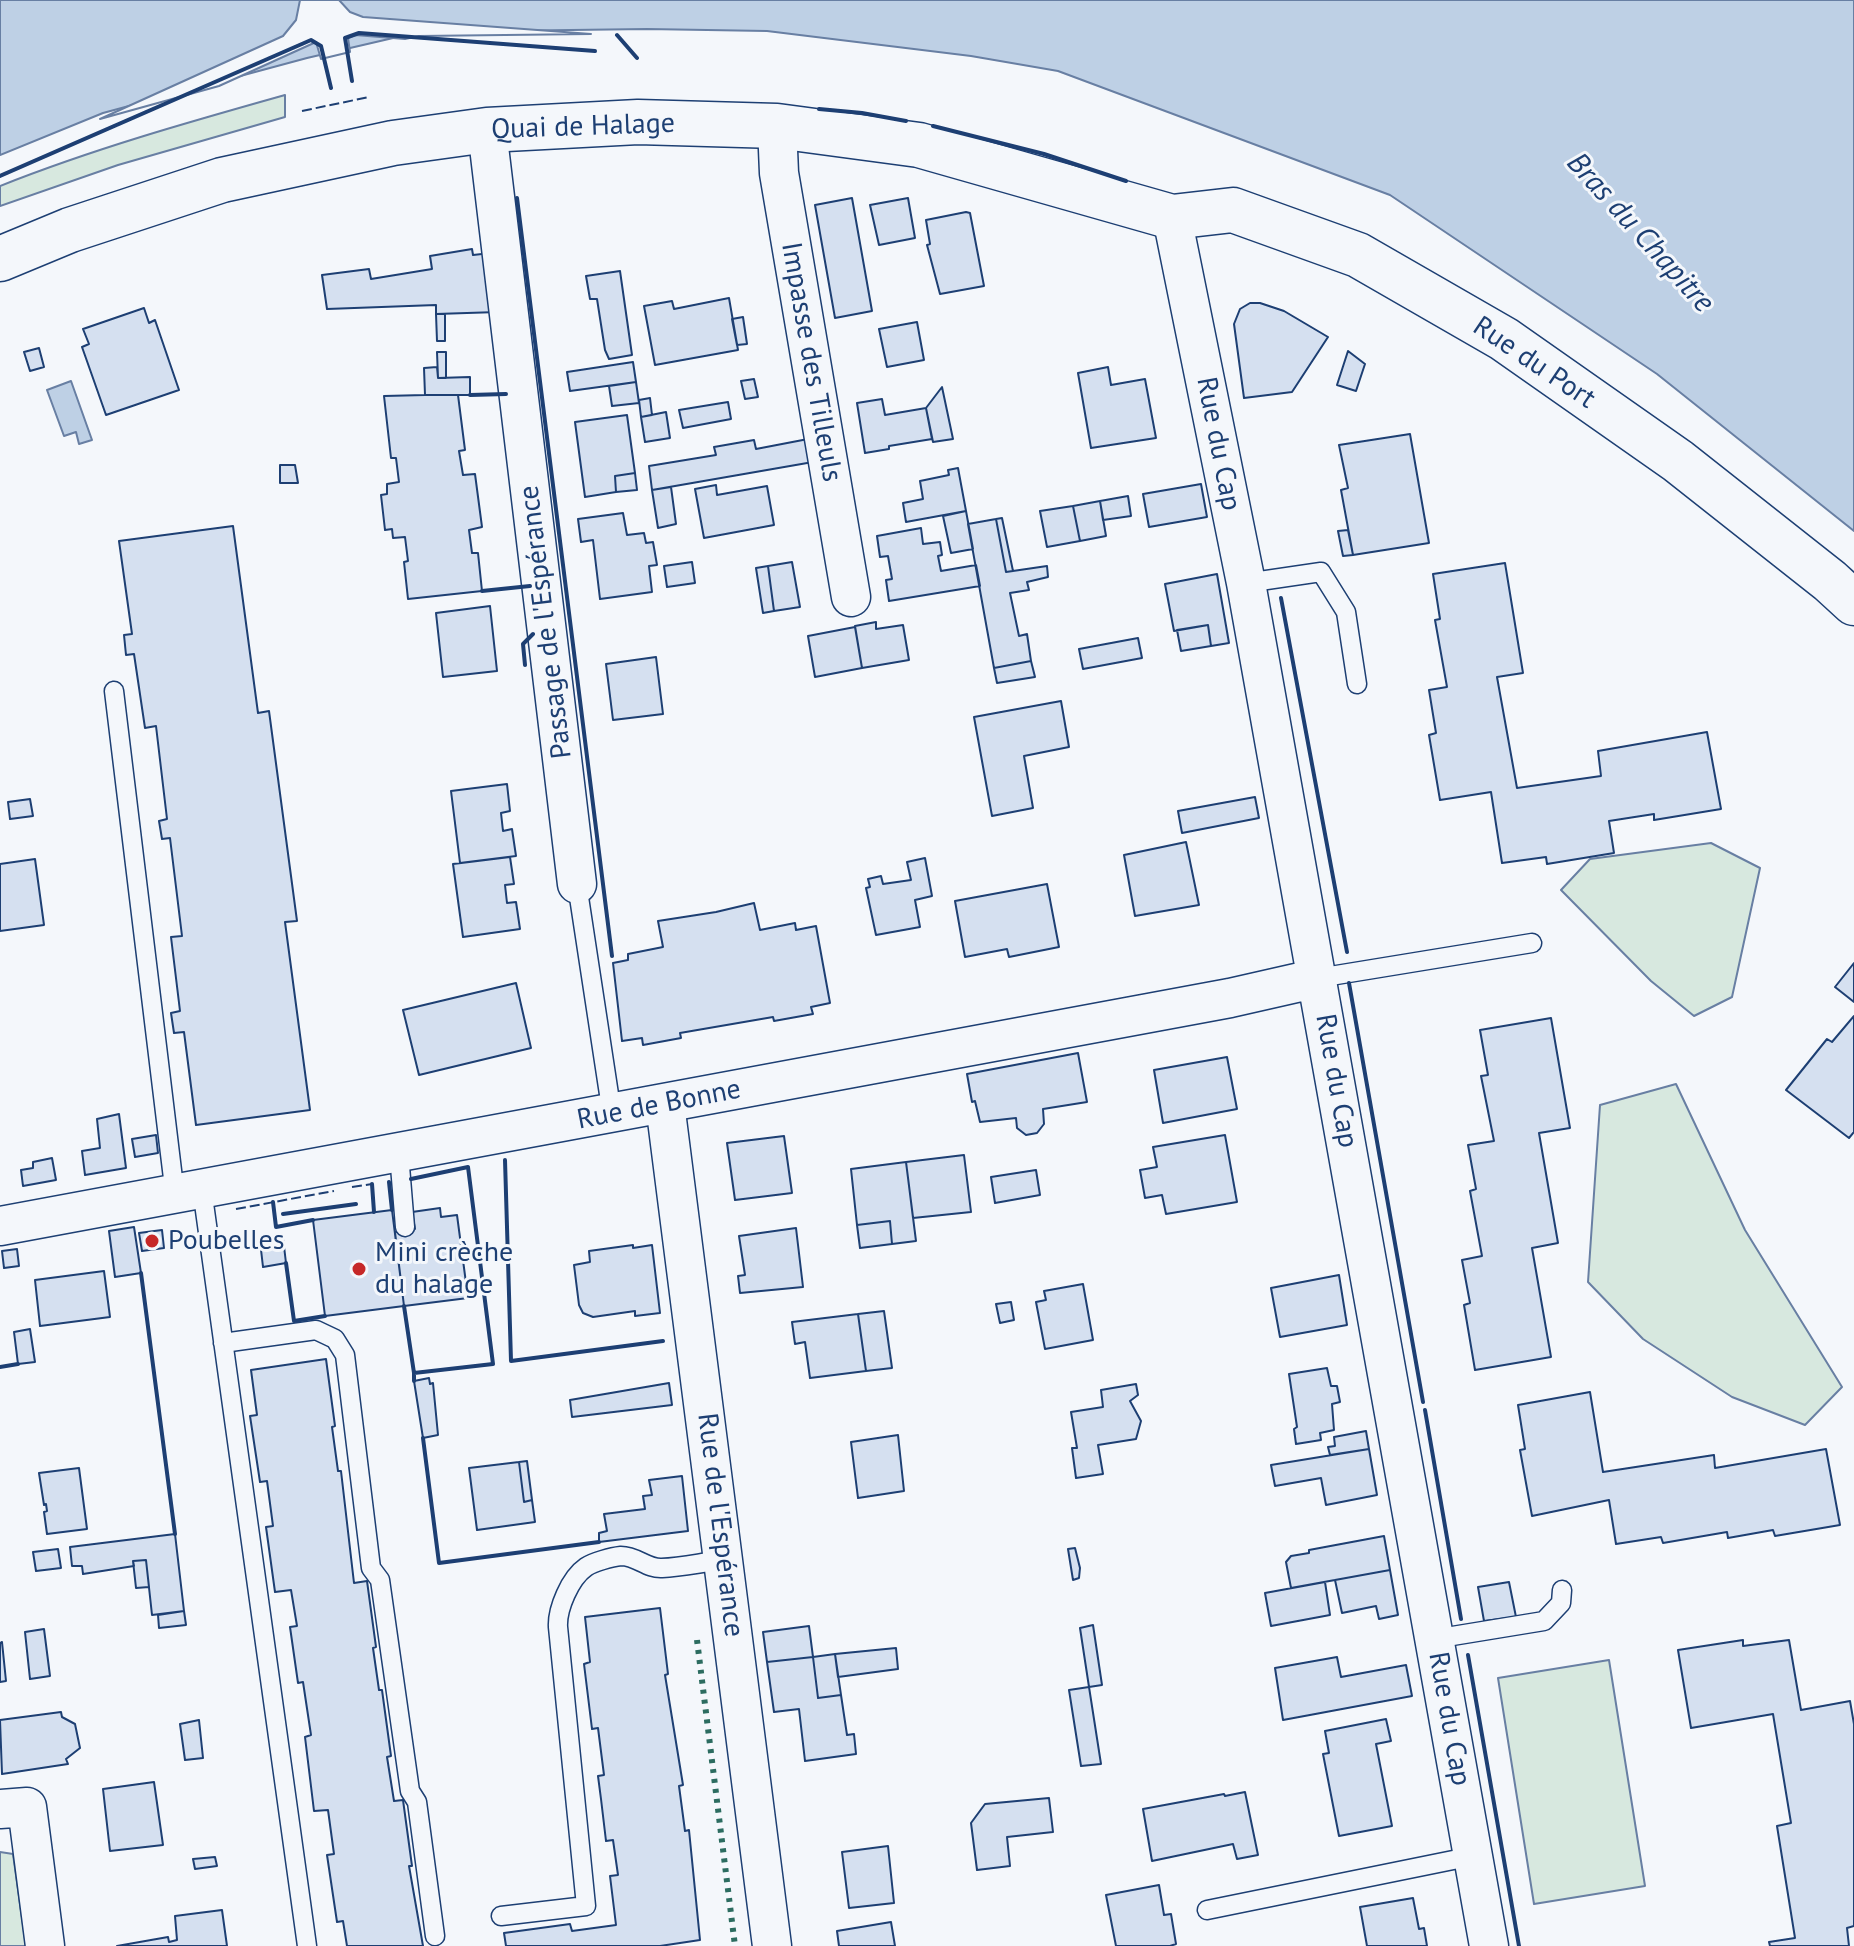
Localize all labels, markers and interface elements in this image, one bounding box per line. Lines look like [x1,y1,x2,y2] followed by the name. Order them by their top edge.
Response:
[491,107,675,147] street label: Quai de Halage
[1559,146,1721,320] water label: Bras du Chapitre
[773,240,849,484] street label: Impasse des Tilleuls
[1466,310,1602,416] street label: Rue du Port
[1189,374,1247,514] street label: Rue du Cap
[513,484,579,760] street label: Passage de l'Espérance
[1308,1011,1364,1151] street label: Rue du Cap
[574,1073,744,1137] street label: Rue de Bonne
[168,1224,284,1258] place label: Poubelles
[143,1232,161,1250] marker: Poubelles
[375,1236,513,1302] place label: Mini crèche du halage
[350,1260,368,1278] marker: Mini crèche du halage
[690,1411,750,1639] street label: Rue de l'Espérance
[1421,1649,1477,1789] street label: Rue du Cap

